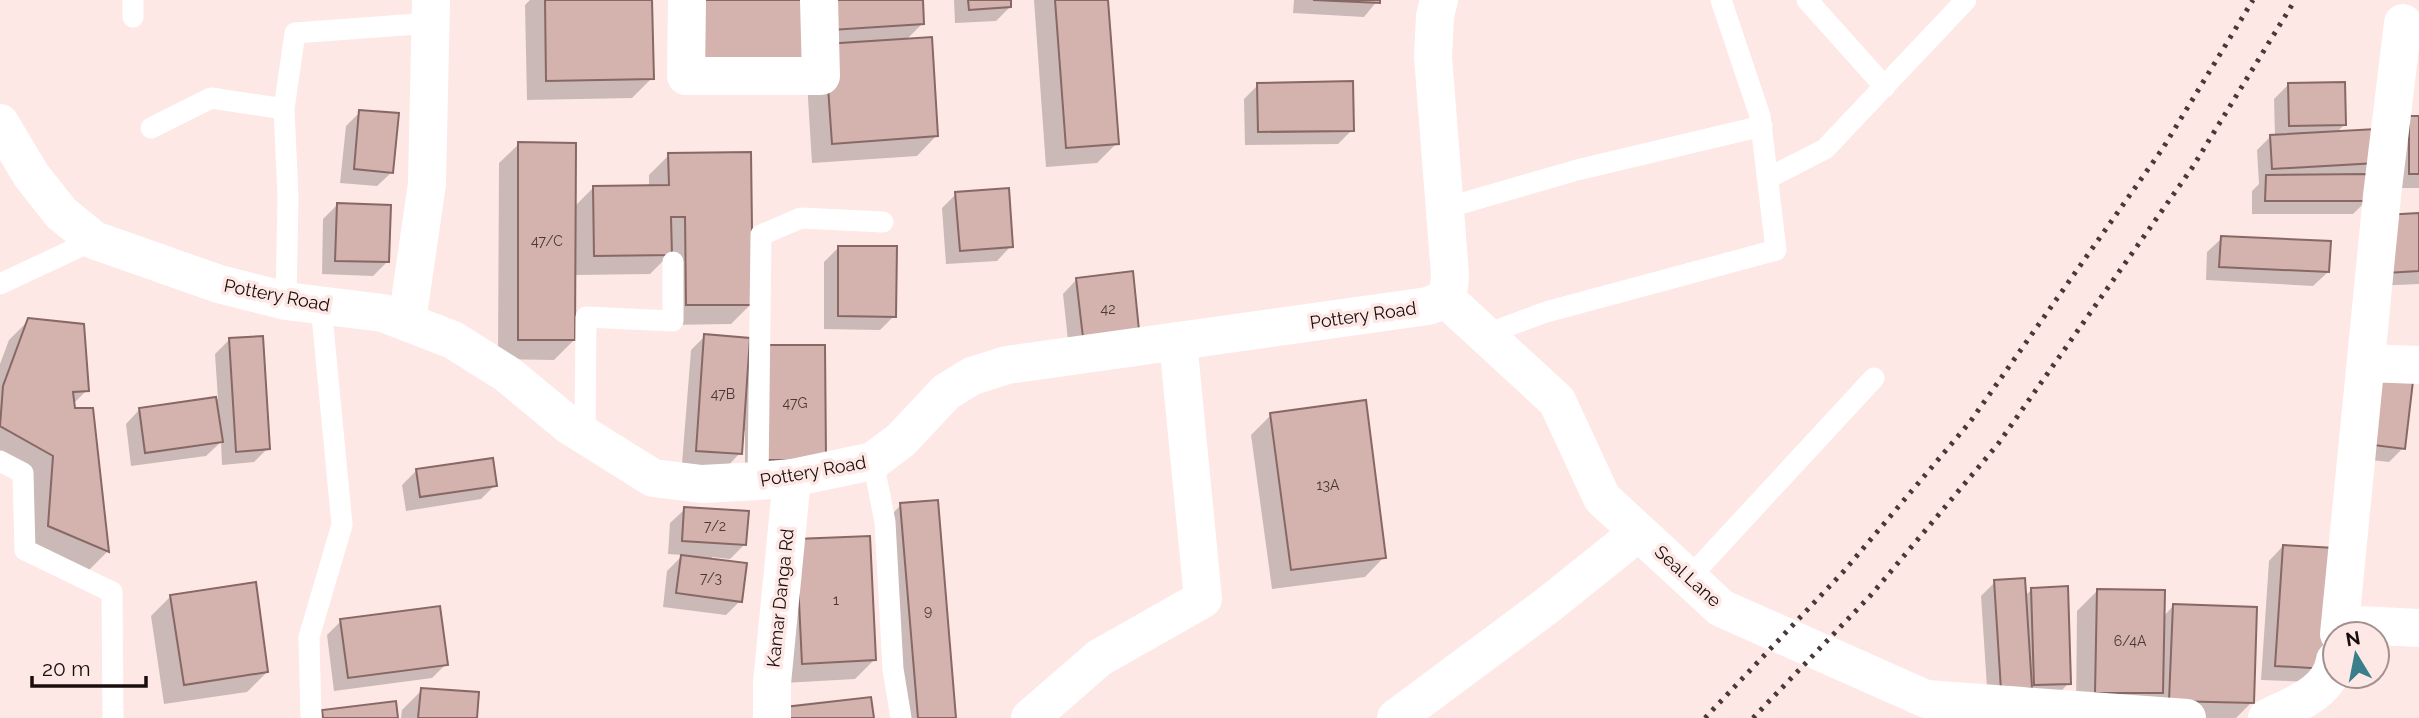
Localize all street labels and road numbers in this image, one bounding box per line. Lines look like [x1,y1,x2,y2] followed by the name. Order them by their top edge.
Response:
[222,274,332,316] street label: Pottery Road
[1308,297,1418,333] street label: Pottery Road
[758,451,868,491] street label: Pottery Road
[762,528,798,668] street label: Kamar Danga Rd
[1651,541,1726,611] street label: Seal Lane

